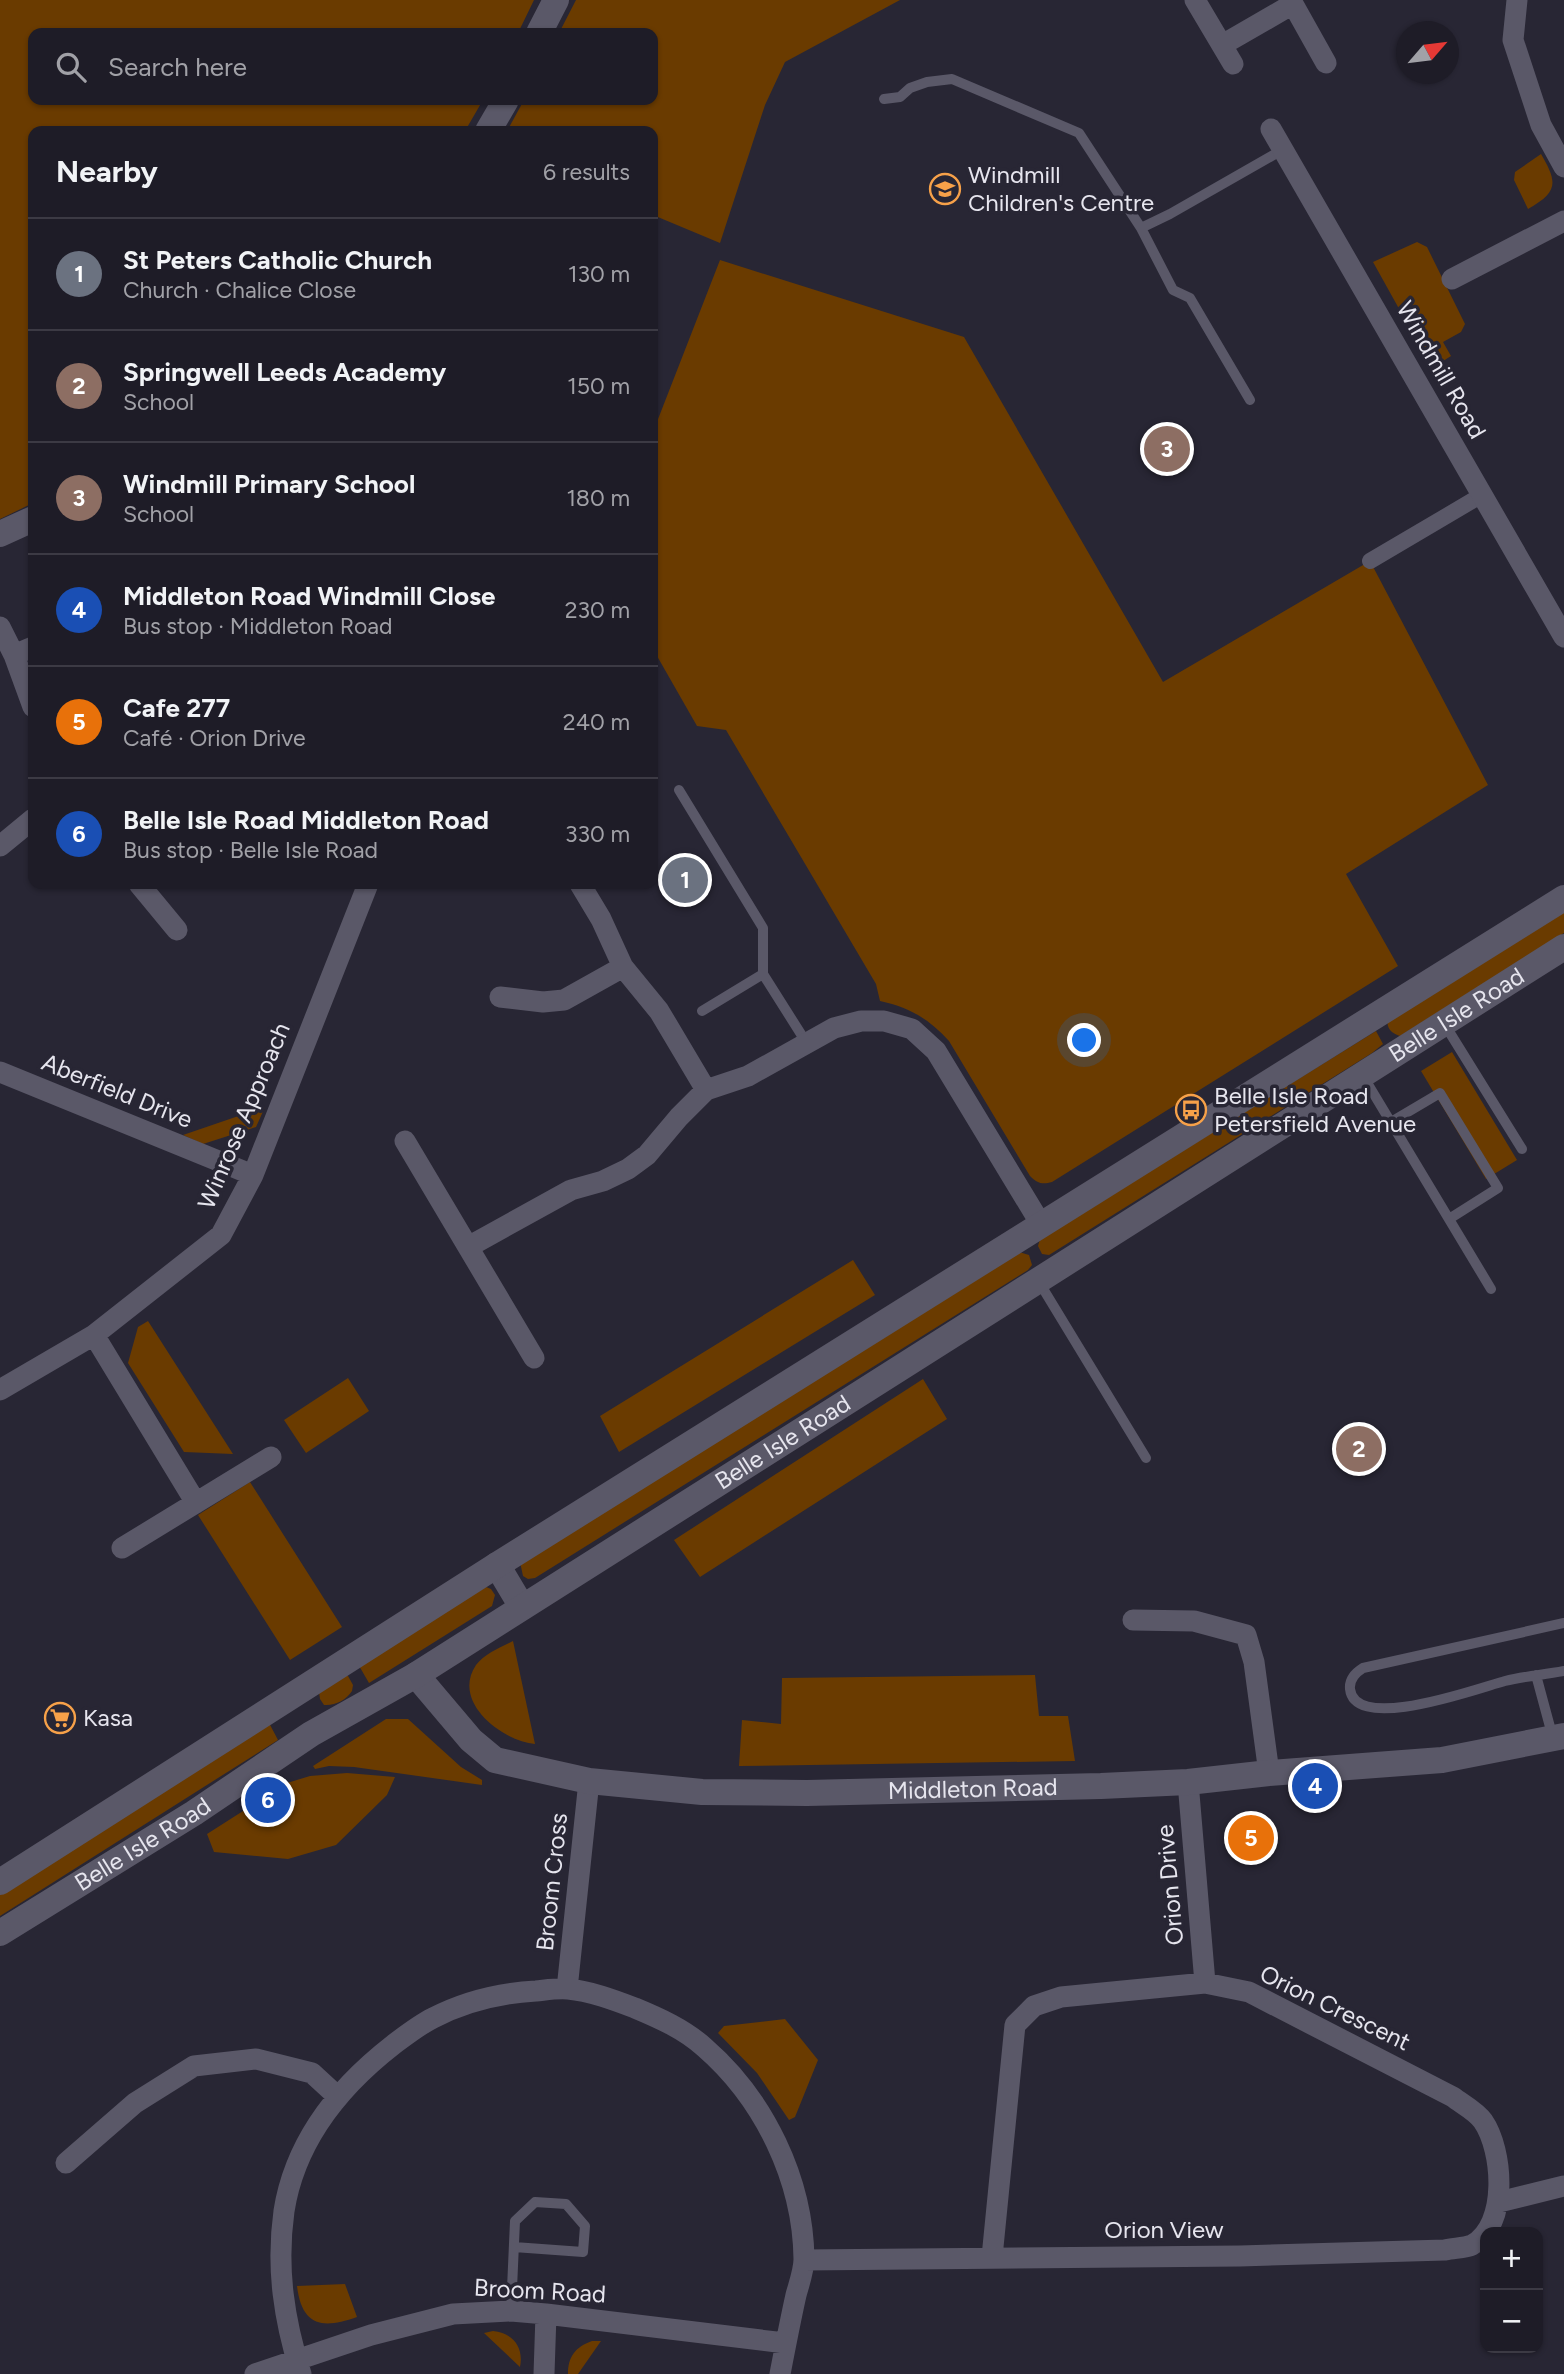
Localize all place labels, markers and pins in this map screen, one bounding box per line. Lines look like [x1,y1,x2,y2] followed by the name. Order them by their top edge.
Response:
[968,160,1154,217] place label: Windmill Children's Centre
[928,172,962,206] school or university icon: Windmill Children's Centre
[1144,423,1190,475] pin: 3
[662,854,708,906] pin: 1
[1214,1081,1416,1138] place label: Belle Isle Road Petersfield Avenue
[1174,1093,1208,1127] bus stop icon: Belle Isle Road Petersfield Avenue
[1336,1423,1382,1475] pin: 2
[43,1701,77,1735] supermarket icon: Kasa
[83,1703,133,1732] place label: Kasa
[1292,1760,1338,1812] pin: 4
[245,1774,291,1826] pin: 6
[1228,1812,1274,1864] pin: 5

